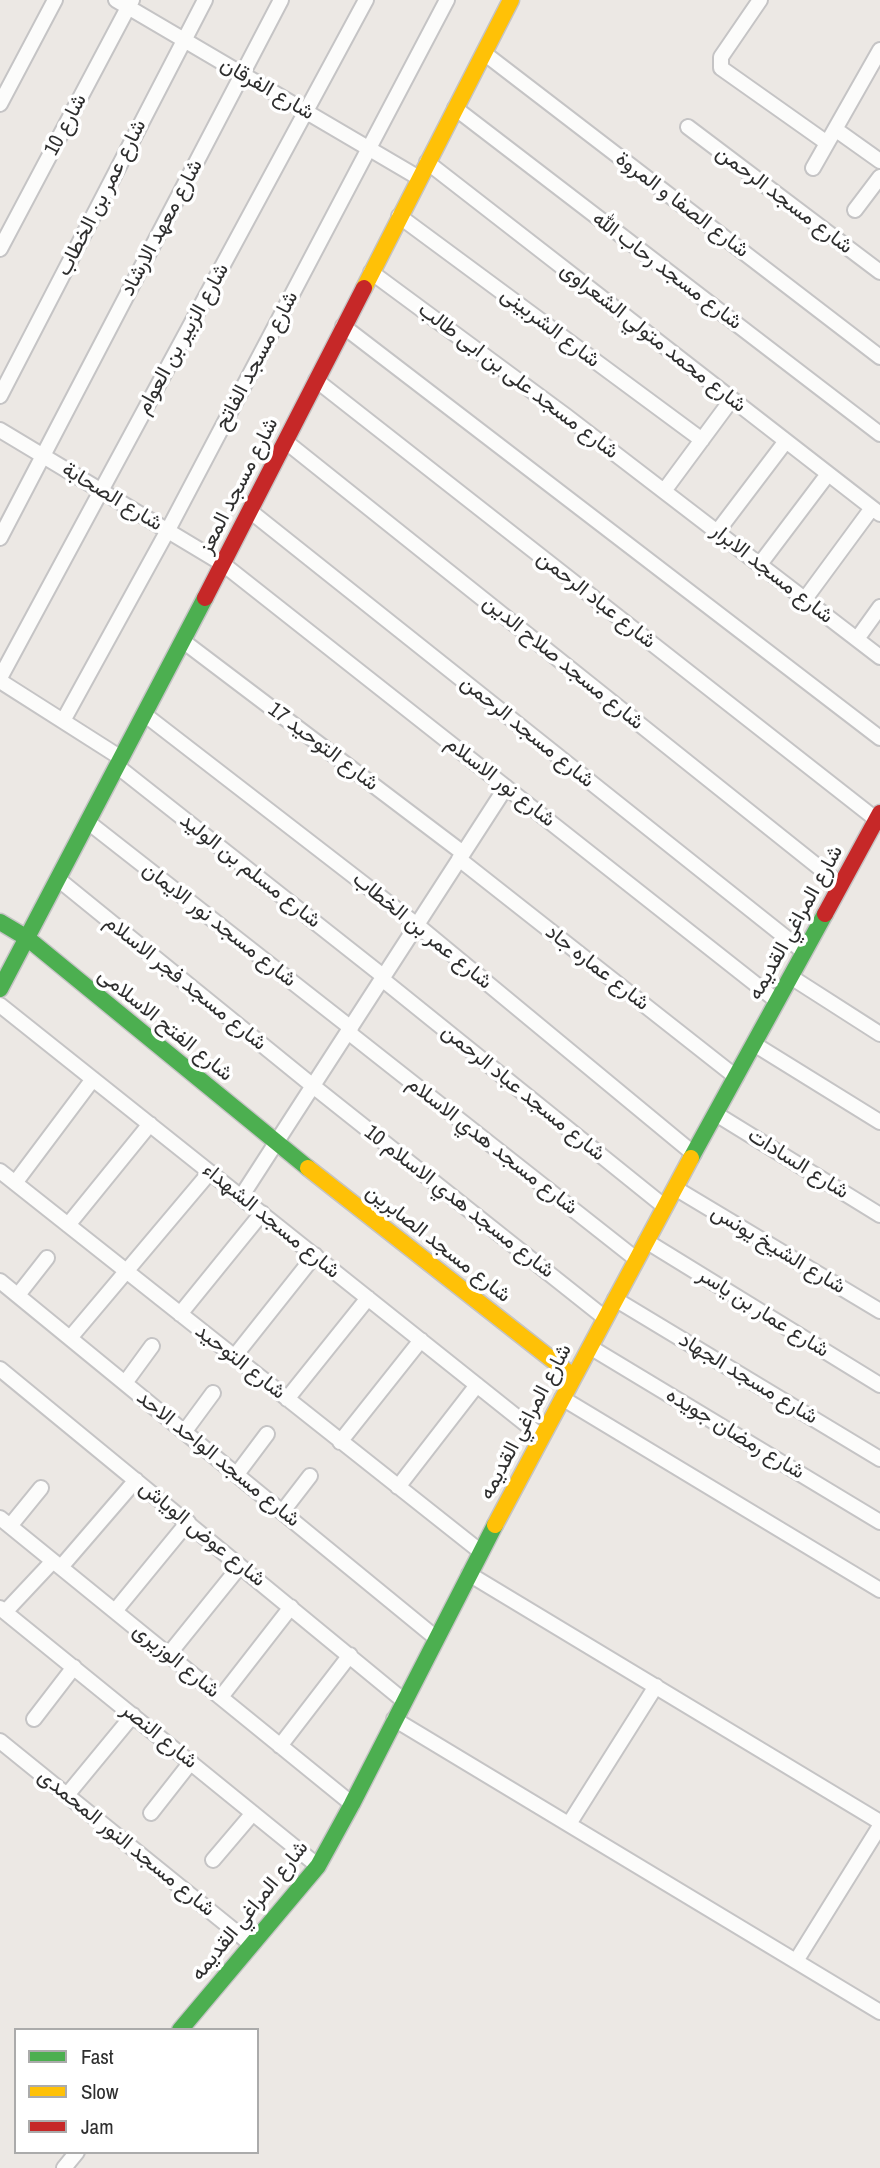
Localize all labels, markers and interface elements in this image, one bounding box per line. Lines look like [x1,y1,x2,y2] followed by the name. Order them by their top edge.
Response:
[216,52,318,126] street label: شارع الفرقان
[39,90,93,160] street label: شارع 10
[52,116,152,280] street label: شارع عمر بن الخطاب
[711,140,857,260] street label: شارع مسجد الرحمن
[610,147,754,263] street label: شارع الصفا و المروة
[115,155,209,301] street label: شارع معهد الارشاد
[587,206,747,336] street label: شارع مسجد رحاب الله
[555,257,751,419] street label: شارع محمد متولي الشعراوى
[131,259,235,419] street label: شارع الزبير بن العوام
[495,282,605,374] street label: شارع الشربينى
[210,287,304,435] street label: شارع مسجد الفاتح
[413,297,623,465] street label: شارع مسجد على بن ابى طالب
[194,414,284,558] street label: شارع مسجد المعز
[57,457,167,537] street label: شارع الصحابة
[706,519,838,629] street label: شارع مسجد الابرار
[531,546,661,654] street label: شارع عباد الرحمن
[477,590,649,736] street label: شارع مسجد صلاح الدين
[455,670,599,794] street label: شارع مسجد الرحمن
[263,697,383,797] street label: شارع التوحيد 17
[440,731,560,833] street label: شارع نور الاسلام
[174,808,326,934] street label: شارع مسلم بن الوليد
[743,841,849,1005] street label: شارع المراغي القديمه
[137,857,301,993] street label: شارع مسجد نور الايمان
[347,867,497,995] street label: شارع عمر بن الخطاب
[99,910,271,1056] street label: شارع مسجد فجر الاسلام
[540,920,654,1016] street label: شارع عماره جاد
[92,963,238,1087] street label: شارع الفتح الاسلامى
[436,1019,610,1167] street label: شارع مسجد عباد الرحمن
[401,1071,583,1221] street label: شارع مسجد هدي الاسلام
[359,1120,559,1284] street label: شارع مسجد هدي الاسلام 10
[743,1123,853,1205] street label: شارع السادات
[197,1158,345,1284] street label: شارع مسجد الشهداء
[360,1179,516,1309] street label: شارع مسجد الصابرين
[706,1200,850,1300] street label: شارع الشيخ يونس
[693,1262,833,1364] street label: شارع عمار بن ياسر
[190,1319,290,1405] street label: شارع التوحيد
[674,1328,822,1430] street label: شارع مسجد الجهاد
[474,1340,578,1504] street label: شارع المراغي القديمه
[661,1383,809,1485] street label: شارع رمضان جويده
[131,1385,305,1533] street label: شارع مسجد الواحد الاحد
[134,1475,270,1593] street label: شارع عوض الوياش
[127,1618,225,1704] street label: شارع الوزيرى
[116,1698,202,1774] street label: شارع النصر
[32,1764,220,1922] street label: شارع مسجد النور المحمدى
[186,1836,314,1986] street label: شارع المراغي القديمه
[14,2028,259,2154] legend
[81,2042,114,2071] text: Fast
[81,2077,118,2106] text: Slow
[81,2112,114,2141] text: Jam

